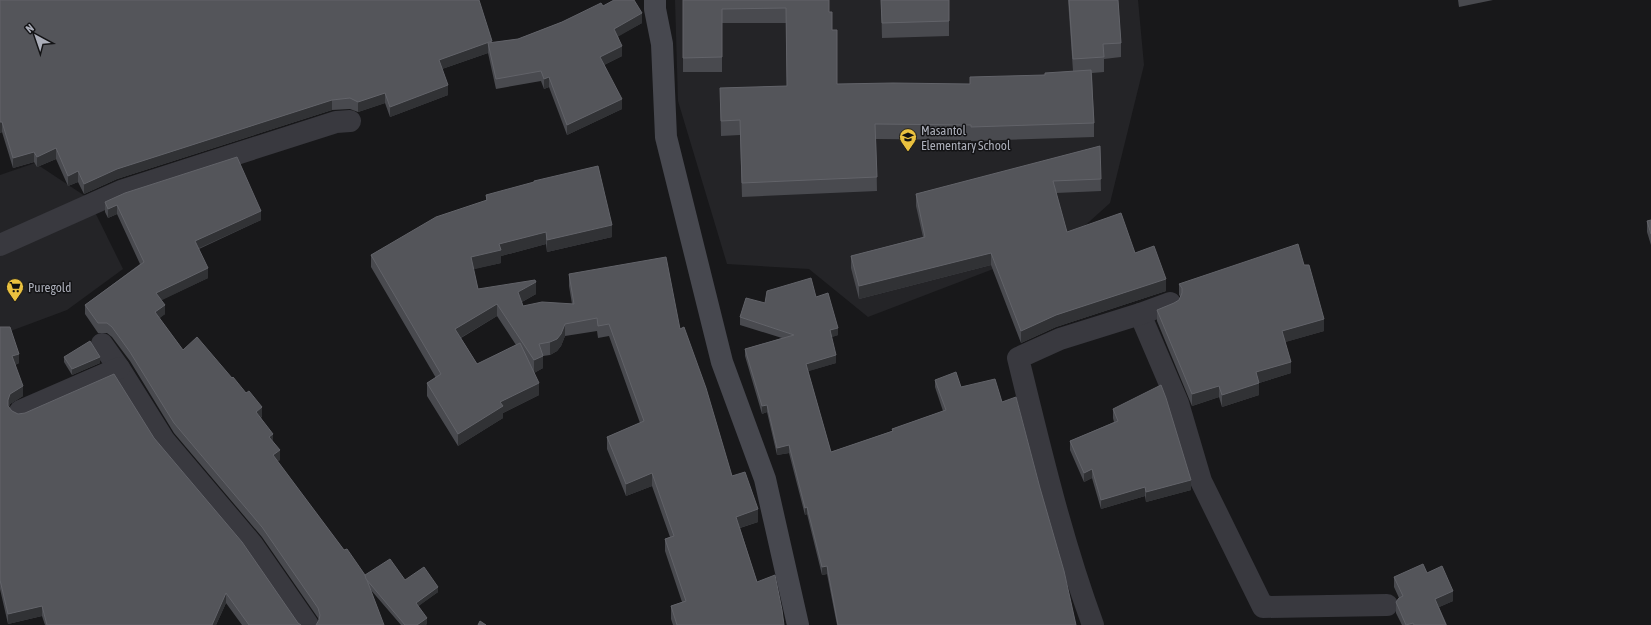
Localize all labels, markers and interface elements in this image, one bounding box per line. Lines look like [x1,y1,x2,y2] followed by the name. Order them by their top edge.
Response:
[16,16,56,56] north arrow
[23,22,36,35] text: N
[921,123,1011,153] place label: Masantol Elementary School
[898,127,918,152] school or university icon: Masantol Elementary School
[5,277,25,302] supermarket icon: Puregold
[28,280,71,295] place label: Puregold

